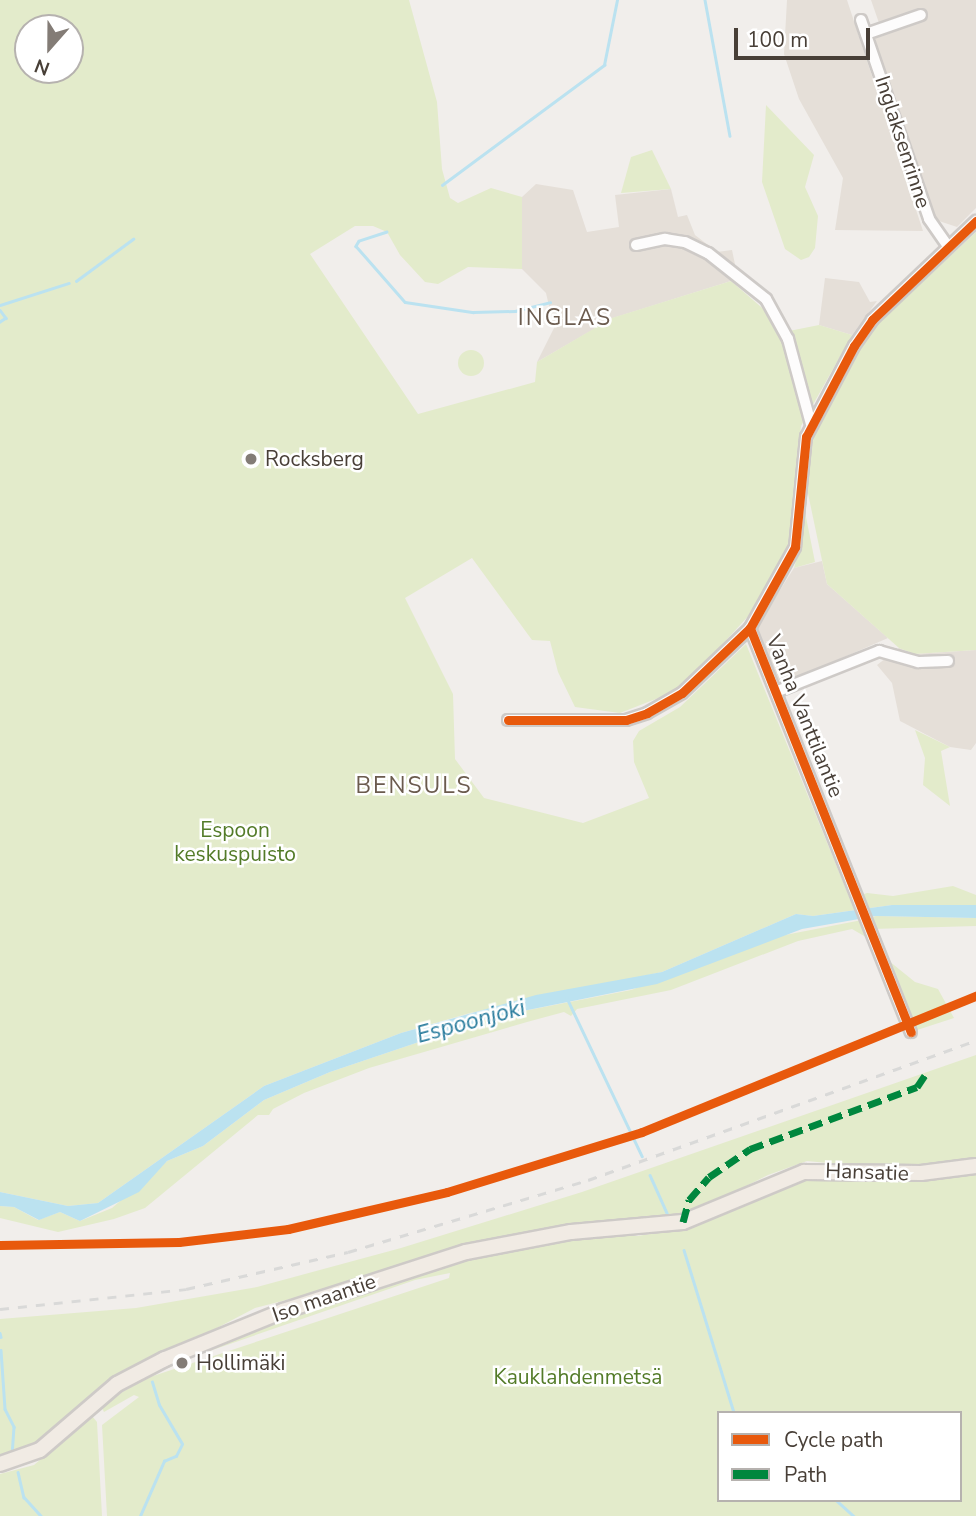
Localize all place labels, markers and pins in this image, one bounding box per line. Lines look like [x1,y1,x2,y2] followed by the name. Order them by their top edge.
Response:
[265,446,364,472] place label: Rocksberg
[243,451,259,467] marker: Rocksberg
[196,1350,285,1376] place label: Hollimäki
[174,1355,190,1371] marker: Hollimäki

